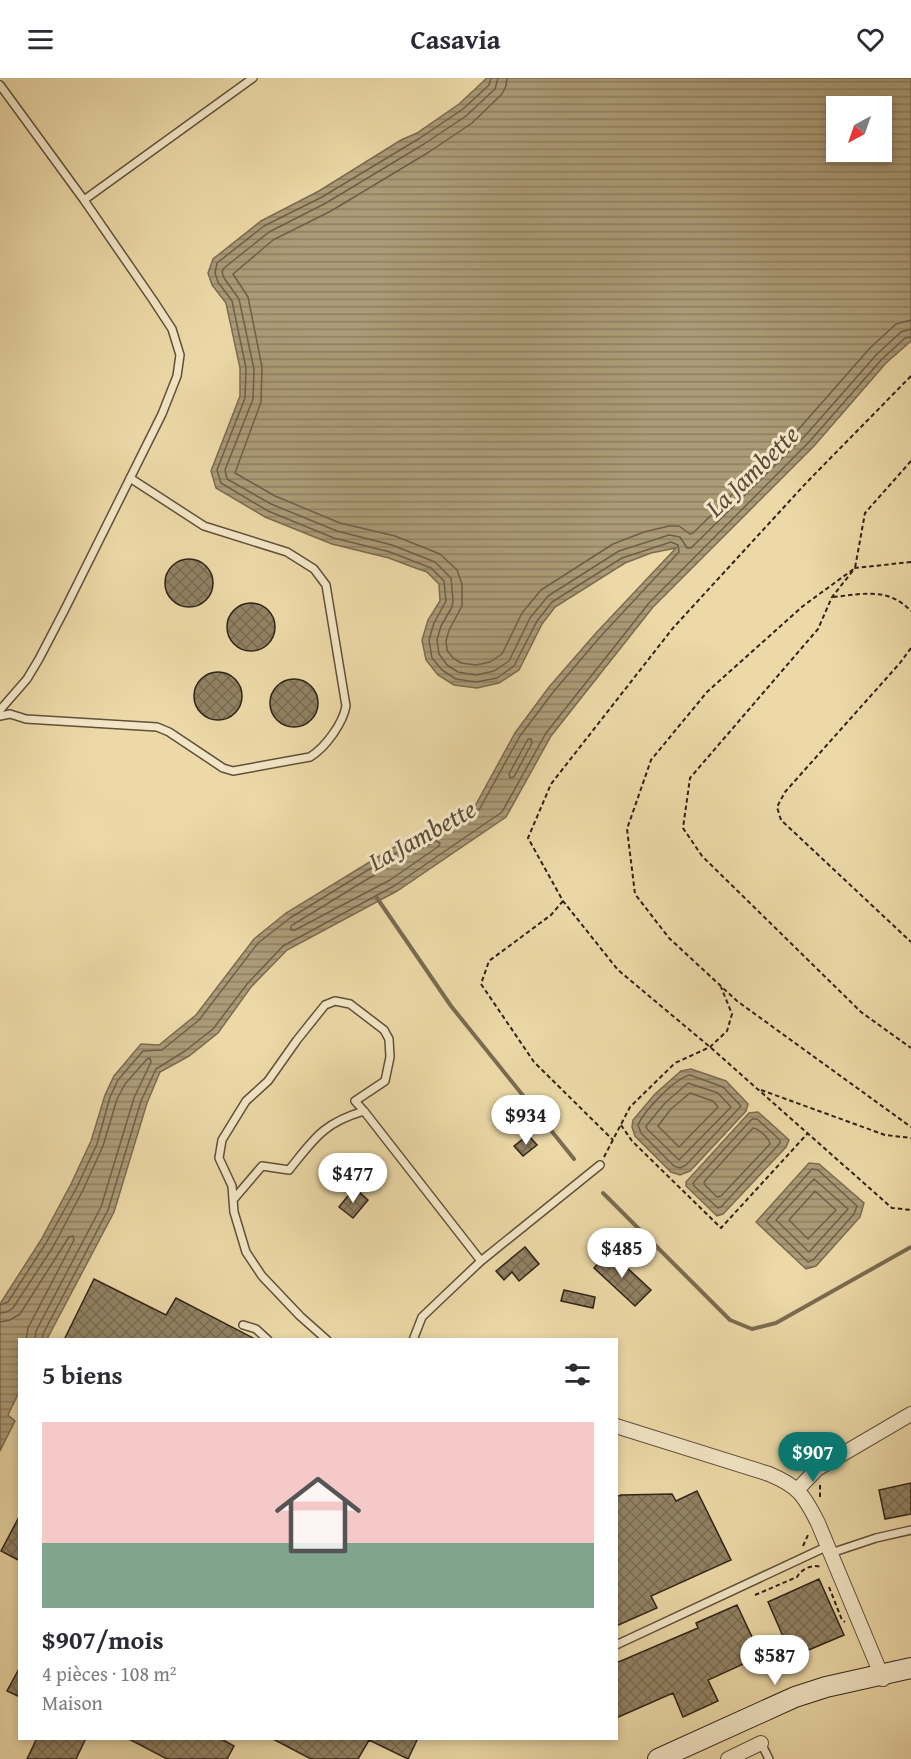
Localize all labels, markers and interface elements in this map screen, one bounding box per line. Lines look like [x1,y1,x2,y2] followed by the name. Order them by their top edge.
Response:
[410,19,501,59] text: Casavia
[24,23,57,56] icon: menu
[854,23,887,56] icon: heart
[826,96,892,162] north arrow
[826,96,892,162] map controls
[695,416,808,526] water label: La Jambette
[360,789,483,881] water label: La Jambette
[490,1095,562,1146] pin: $934
[505,1100,547,1129] text: $934
[317,1153,389,1204] pin: $477
[332,1158,374,1187] text: $477
[586,1228,658,1279] pin: $485
[601,1233,643,1262] text: $485
[42,1355,123,1394] text: 5 biens
[561,1358,594,1391] icon: filters
[777,1432,849,1483] pin: $907
[792,1437,834,1466] text: $907
[264,1461,372,1569] icon: home
[42,1620,164,1659] text: $907/mois
[739,1635,811,1686] pin: $587
[754,1640,796,1669] text: $587
[42,1659,177,1688] text: 4 pièces · 108 m²
[42,1688,103,1717] text: Maison

